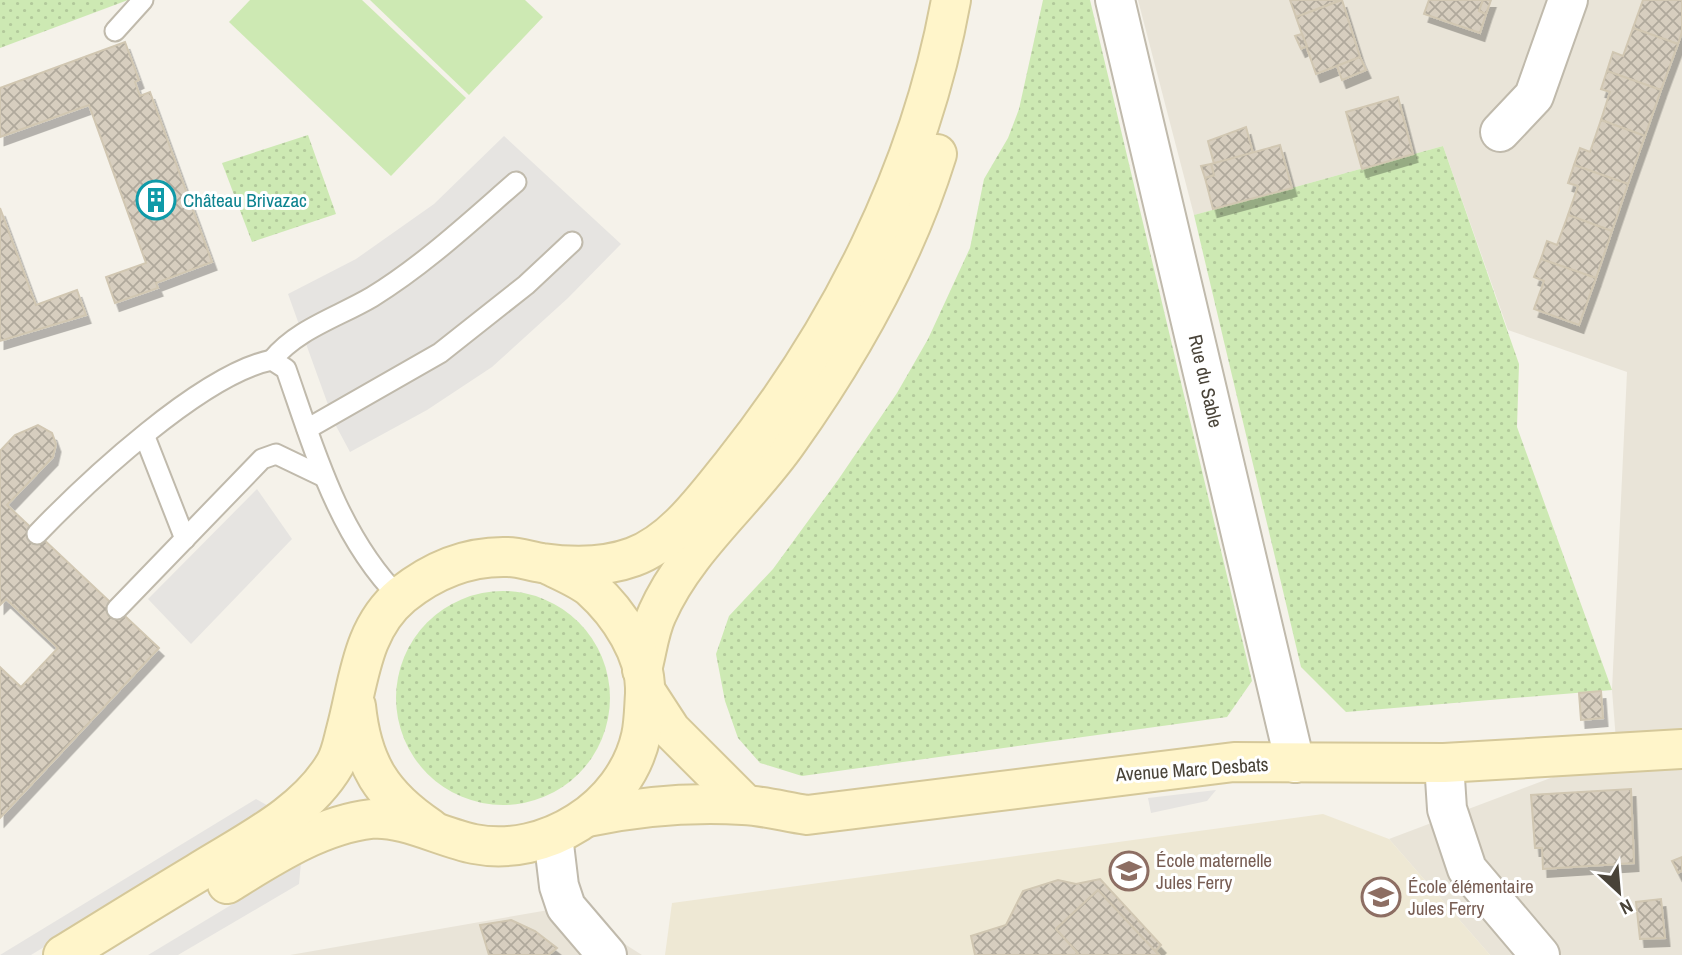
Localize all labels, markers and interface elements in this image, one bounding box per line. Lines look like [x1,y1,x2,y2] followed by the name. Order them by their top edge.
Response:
[135,179,177,221] building icon: Château Brivazac
[183,187,307,213] place label: Château Brivazac
[1183,332,1229,430] street label: Rue du Sable
[1114,751,1269,787] street label: Avenue Marc Desbats
[1156,847,1272,895] place label: École maternelle Jules Ferry
[1108,850,1150,892] school or university icon: École maternelle Jules Ferry
[1584,857,1654,927] north arrow
[1408,873,1534,921] place label: École élémentaire Jules Ferry
[1360,876,1402,918] school or university icon: École élémentaire Jules Ferry
[1616,893,1637,921] text: N

